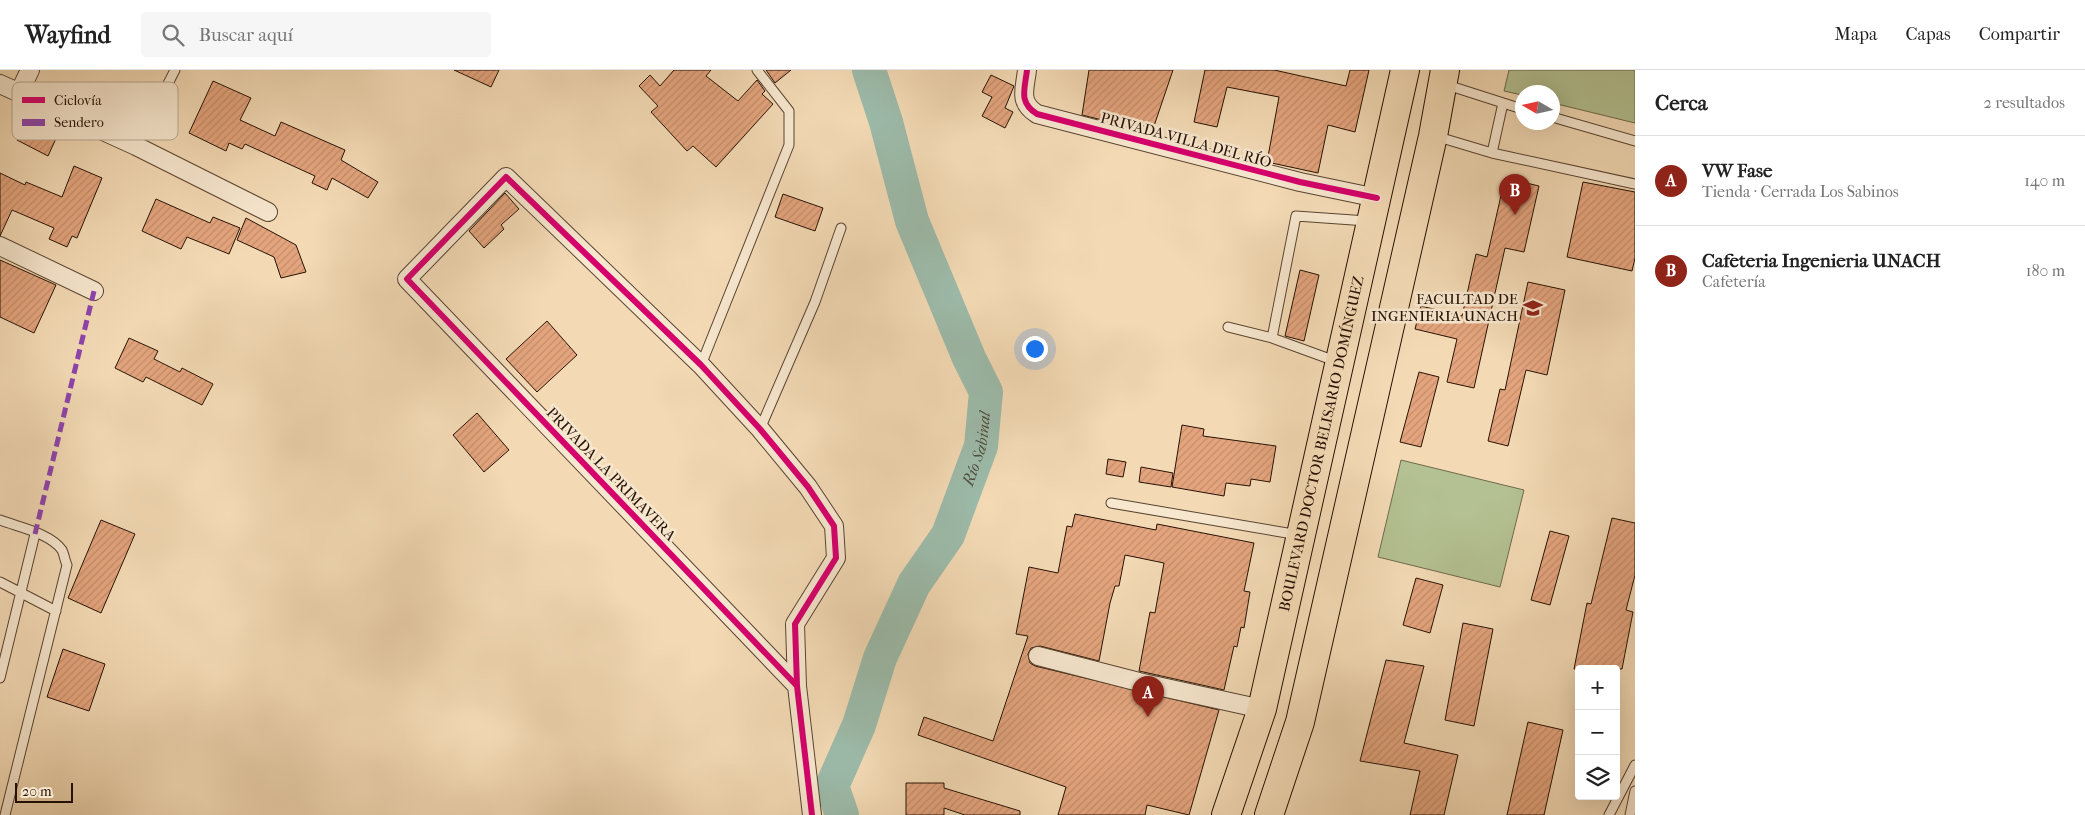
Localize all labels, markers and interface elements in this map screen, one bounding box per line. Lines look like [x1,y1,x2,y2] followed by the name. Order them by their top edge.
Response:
[141,12,491,57] search box
[25,21,111,49] text: Wayfind
[159,21,187,49] icon: search
[199,24,293,46] text: Buscar aquí
[1835,24,1877,45] text: Mapa
[1905,24,1951,45] text: Capas
[1979,24,2060,45] text: Compartir
[12,82,178,140] legend
[1515,85,1560,130] north arrow
[1655,91,1707,115] text: Cerca
[54,92,102,109] text: Ciclovía
[1984,93,2065,112] text: 2 resultados
[1098,108,1274,172] street label: PRIVADA VILLA DEL RÍO
[54,114,104,131] text: Sendero
[1702,160,1772,182] text: VW Fase
[1666,171,1676,190] text: A
[2024,171,2065,190] text: 140 m
[1499,174,1531,215] pin: B
[1702,182,1899,201] text: Tienda · Cerrada Los Sabinos
[1702,250,1941,272] text: Cafeteria Ingenieria UNACH
[1666,261,1676,280] text: B
[2026,261,2065,280] text: 180 m
[1702,272,1766,291] text: Cafetería
[1275,274,1368,613] street label: BOULEVARD DOCTOR BELISARIO DOMÍNGUEZ
[1371,290,1518,325] place label: FACULTAD DE INGENIERIA UNACH
[1522,297,1544,319] school or university icon: FACULTAD DE INGENIERIA UNACH
[1022,336,1048,362] your location
[543,404,680,545] street label: PRIVADA LA PRIMAVERA
[958,409,994,489] water label: Río Sabinal
[1575,665,1620,800] map controls
[1575,665,1620,710] button: +
[1132,676,1164,717] pin: A
[1575,710,1620,755] button: −
[1575,755,1620,800] button: layers
[15,780,72,803] scale bar
[22,783,52,800] text: 20 m

